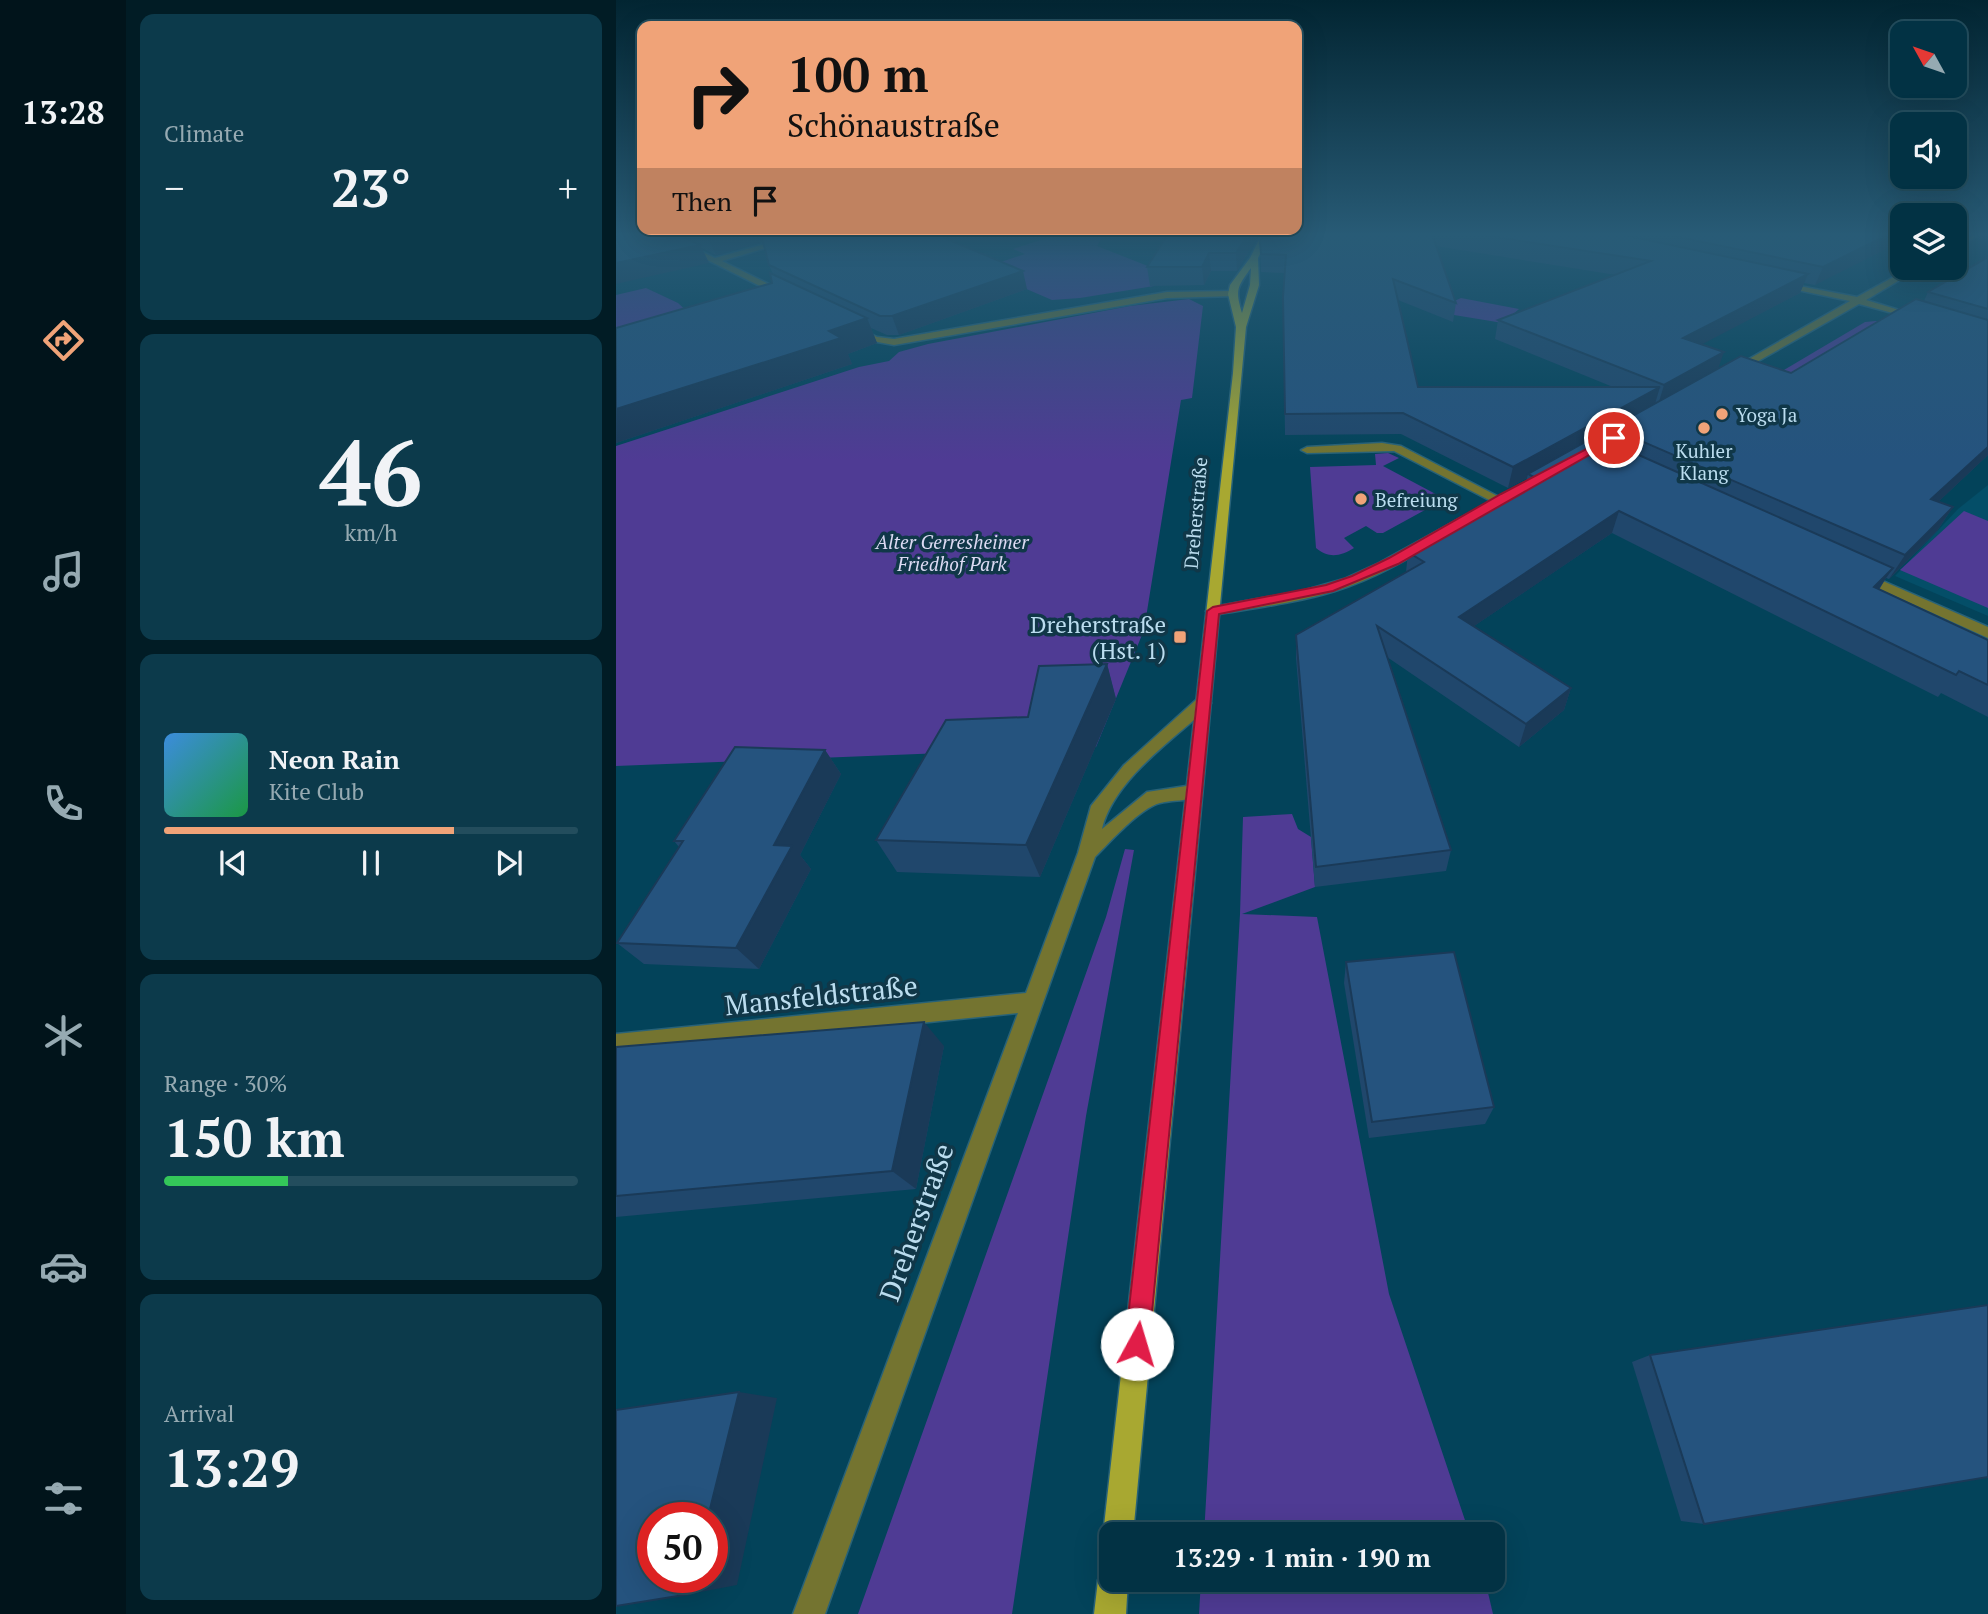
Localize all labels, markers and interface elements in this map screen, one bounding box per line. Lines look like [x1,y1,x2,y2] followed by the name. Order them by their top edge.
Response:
[1890,21,1967,98] north arrow
[1890,21,1967,280] map controls
[787,41,929,106] text: 100 m
[672,49,763,140] icon: right
[21,91,105,133] text: 13:28
[787,104,1000,146] text: Schönaustraße
[1890,112,1967,189] button: sound
[164,118,244,149] text: Climate
[331,153,411,222] text: 23°
[164,163,184,213] text: −
[558,163,578,213] text: +
[746,182,784,220] icon: arrive
[672,184,732,218] text: Then
[1890,203,1967,280] button: layers
[39,316,88,365] icon: directions
[1736,402,1798,427] place label: Yoga Ja
[1714,406,1730,422] marker: Yoga Ja
[1584,408,1644,468] pin
[320,411,422,532] text: 46
[1595,419,1633,457] icon: arrive
[1696,420,1712,436] marker: Kuhler Klang
[1676,438,1733,485] place label: Kuhler Klang
[1178,456,1212,570] street label: Dreherstraße
[1375,487,1459,512] place label: Befreiung
[1353,491,1369,507] marker: Befreiung
[344,517,398,548] text: km/h
[874,529,1029,576] park label: Alter Gerresheimer Friedhof Park
[39,547,88,596] icon: music
[1030,609,1166,666] place label: Dreherstraße (Hst. 1)
[1172,629,1188,645] marker: Dreherstraße (Hst. 1)
[269,742,400,776] text: Neon Rain
[269,776,364,807] text: Kite Club
[39,779,88,828] icon: phone
[214,844,252,882] icon: previous
[352,844,390,882] icon: pause
[490,844,528,882] icon: next
[723,966,919,1024] street label: Mansfeldstraße
[39,1011,88,1060] icon: climate
[164,1068,287,1099] text: Range · 30%
[164,1103,345,1172] text: 150 km
[870,1138,962,1306] street label: Dreherstraße
[39,1242,88,1291] icon: car
[1100,1307,1174,1381] position arrow
[164,1398,235,1429] text: Arrival
[164,1433,299,1502] text: 13:29
[39,1474,88,1523] icon: filters
[637,1502,728,1593] speed limit sign: 50
[1173,1540,1431,1574] text: 13:29 · 1 min · 190 m

